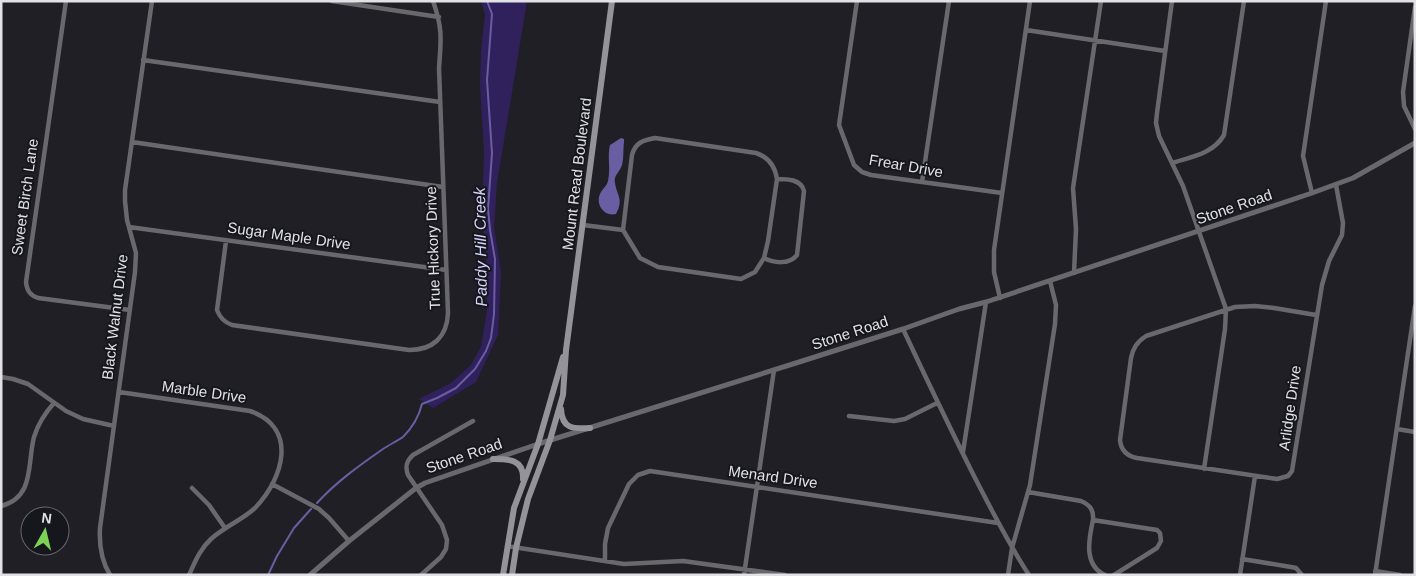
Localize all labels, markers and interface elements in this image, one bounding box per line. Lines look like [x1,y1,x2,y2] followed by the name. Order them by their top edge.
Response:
[559,97,594,251] street label: Mount Read Boulevard
[8,138,41,256] street label: Sweet Birch Lane
[868,151,945,180] street label: Frear Drive
[422,186,443,310] street label: True Hickory Drive
[471,186,490,307] water label: Paddy Hill Creek
[1194,186,1274,227] street label: Stone Road
[226,218,352,253] street label: Sugar Maple Drive
[98,253,131,381] street label: Black Walnut Drive
[810,312,890,353] street label: Stone Road
[1275,364,1304,452] street label: Arlidge Drive
[161,377,247,406] street label: Marble Drive
[424,435,504,476] street label: Stone Road
[727,462,819,491] street label: Menard Drive
[20,506,70,556] north arrow
[41,509,53,527] text: N

